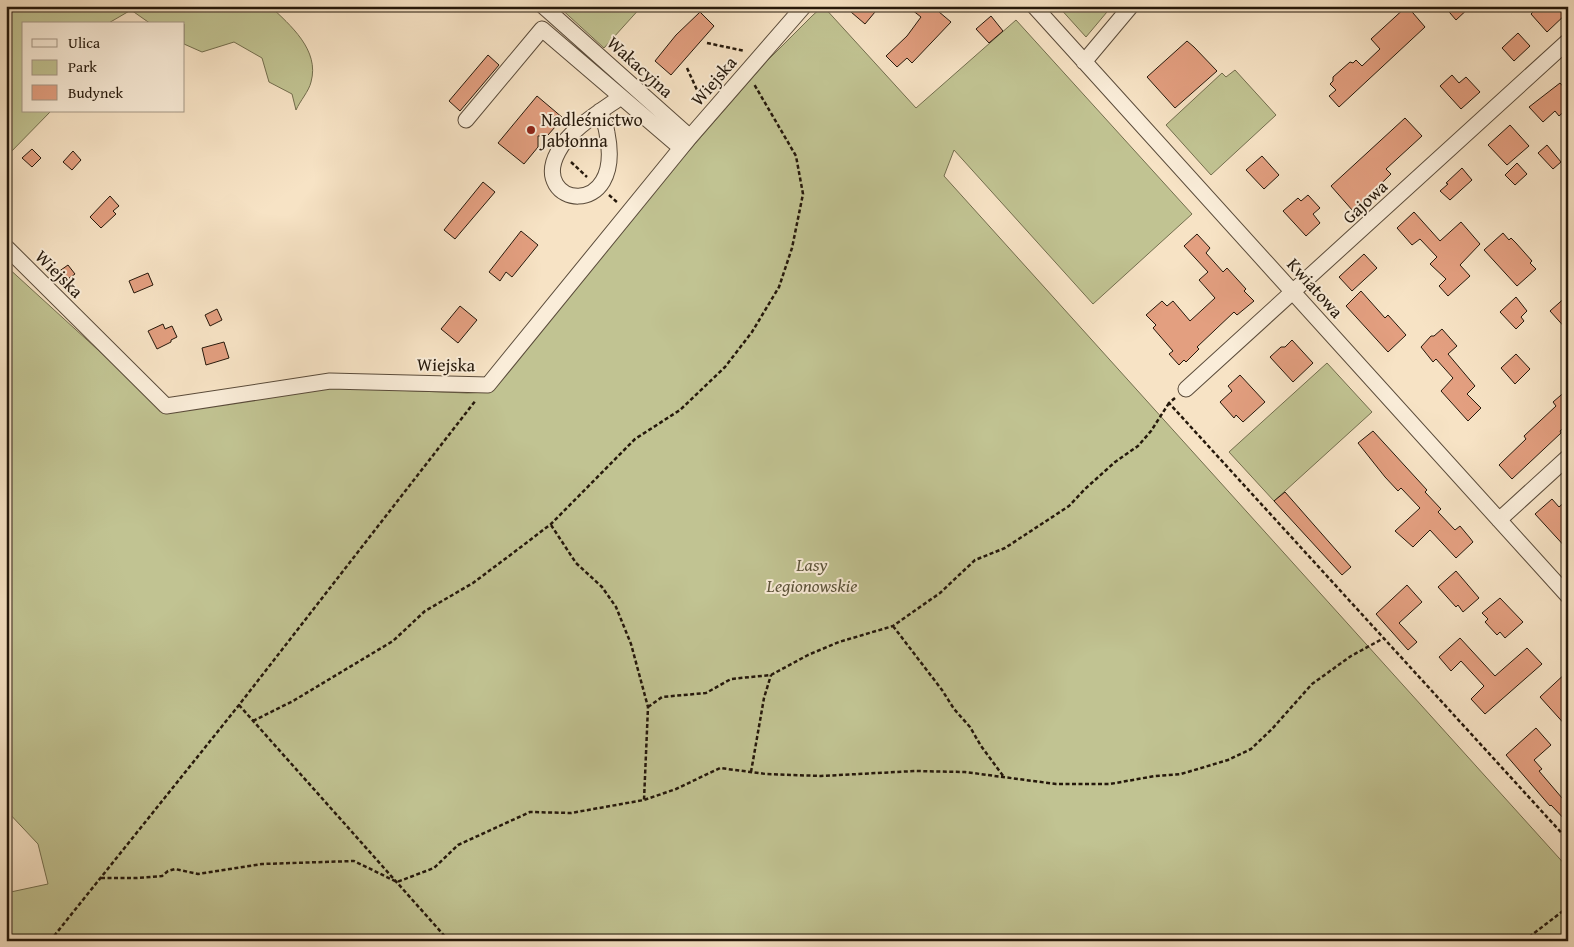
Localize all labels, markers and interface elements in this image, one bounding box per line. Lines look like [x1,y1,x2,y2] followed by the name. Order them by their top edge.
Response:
[22,22,185,112] legend
[601,29,680,104] street label: Wakacyjna
[68,32,100,53] text: Ulica
[684,49,743,112] street label: Wiejska
[68,56,97,77] text: Park
[68,82,124,103] text: Budynek
[539,106,643,154] place label: Nadleśnictwo Jabłonna
[525,124,537,136] marker: Nadleśnictwo Jabłonna
[1336,173,1394,230] street label: Gajowa
[29,243,90,304] street label: Wiejska
[1281,251,1350,324] street label: Kwiatowa
[417,350,476,379] street label: Wiejska
[766,551,857,599] park label: Lasy Legionowskie

